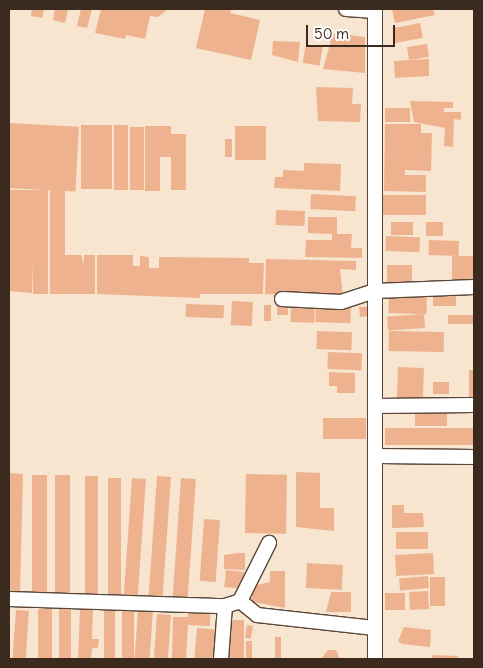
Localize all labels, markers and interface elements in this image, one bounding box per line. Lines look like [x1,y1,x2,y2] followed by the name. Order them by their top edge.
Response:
[308,15,397,47] scale bar
[314,24,349,43] text: 50 m

